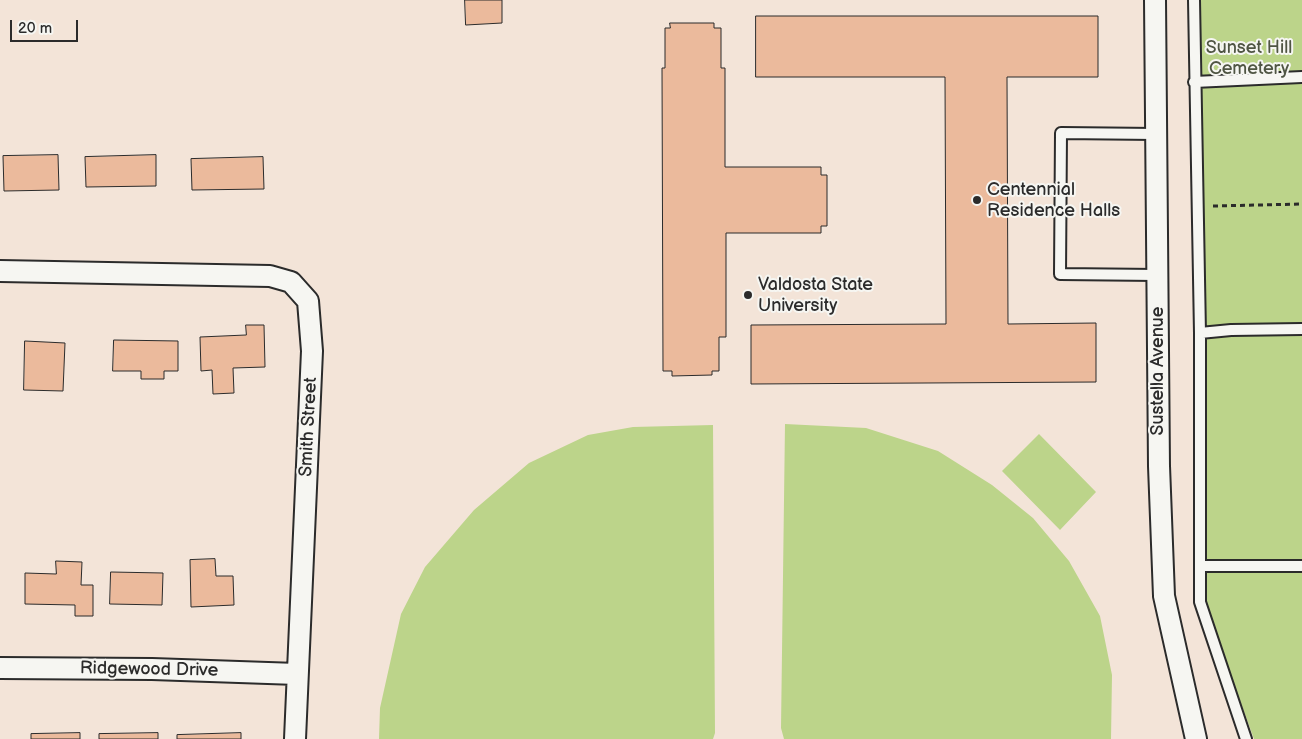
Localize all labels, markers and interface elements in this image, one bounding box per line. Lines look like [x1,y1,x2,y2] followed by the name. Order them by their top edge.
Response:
[12,10,80,42] scale bar
[18,19,52,38] text: 20 m
[1206,37,1292,80] park label: Sunset Hill Cemetery
[987,179,1120,222] place label: Centennial Residence Halls
[971,194,983,206] marker: Centennial Residence Halls
[758,274,873,316] place label: Valdosta State University
[742,289,754,301] marker: Valdosta State University
[1147,307,1169,435] street label: Sustella Avenue
[296,377,322,477] street label: Smith Street
[80,658,218,682] street label: Ridgewood Drive

